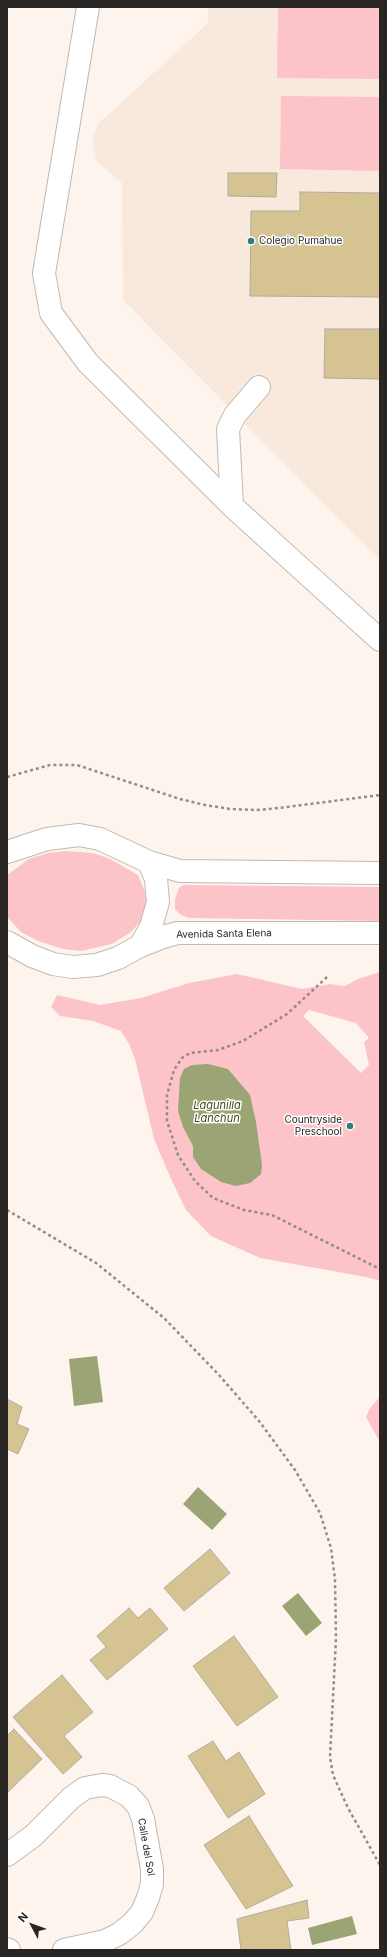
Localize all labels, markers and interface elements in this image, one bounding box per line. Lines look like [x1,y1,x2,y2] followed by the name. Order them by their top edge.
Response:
[259,235,342,247] place label: Colegio Pumahue
[246,236,256,246] marker: Colegio Pumahue
[176,927,272,941] street label: Avenida Santa Elena
[193,1099,241,1125] water label: Lagunilla Lanchun
[284,1114,342,1138] place label: Countryside Preschool
[345,1121,355,1131] marker: Countryside Preschool
[135,1817,157,1877] street label: Calle del Sol
[12,1905,52,1945] north arrow
[15,1909,31,1925] text: N

